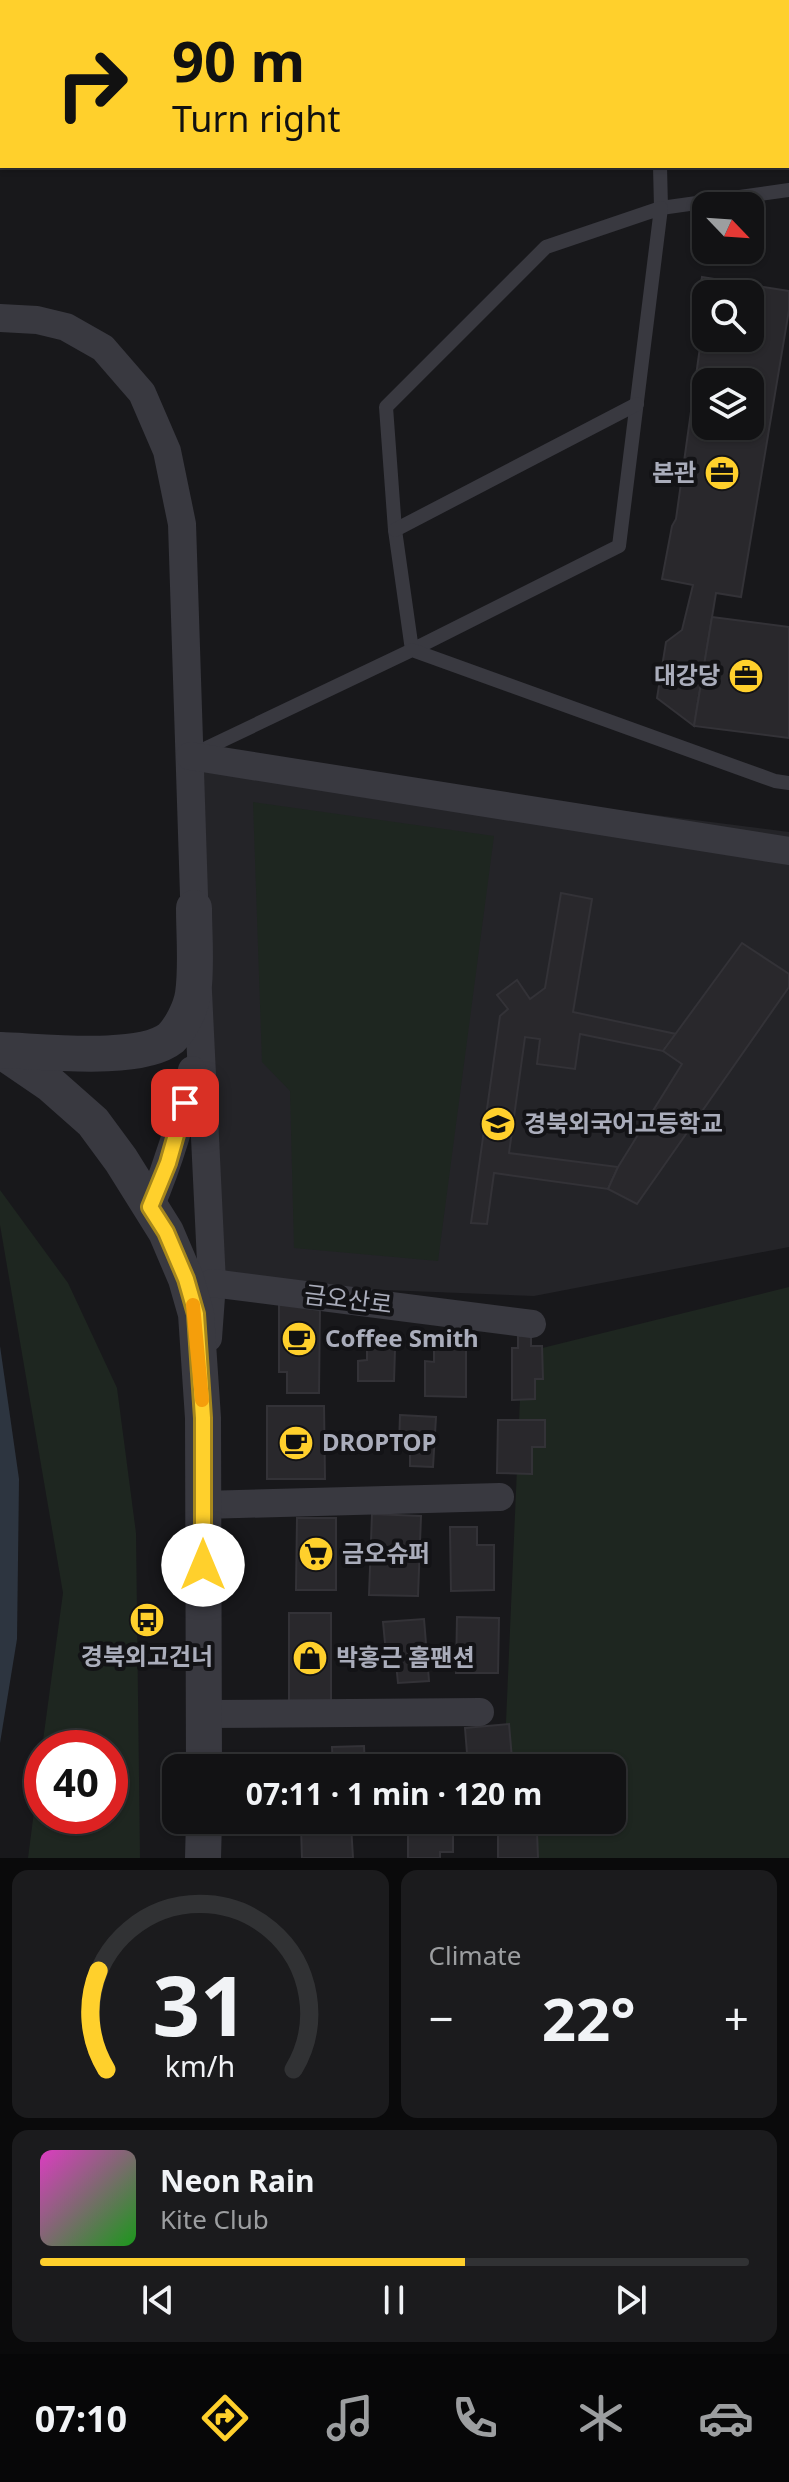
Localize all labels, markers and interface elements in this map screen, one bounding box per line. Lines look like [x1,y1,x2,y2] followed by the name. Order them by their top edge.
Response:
[172,22,305,98] text: 90 m
[40,32,144,136] icon: right
[172,94,340,143] text: Turn right
[692,192,764,264] north arrow
[692,192,764,440] map controls
[692,280,764,352] button: search
[692,368,764,440] button: layers
[703,454,741,492] office icon: 본관
[652,455,696,488] place label: 본관
[727,657,765,695] office icon: 대강당
[654,658,720,691] place label: 대강당
[151,1069,219,1137] pin
[163,1081,207,1125] icon: arrive
[479,1105,517,1143] school or university icon: 경북외국어고등학교
[524,1106,723,1139] place label: 경북외국어고등학교
[302,1277,394,1320] street label: 금오산로
[280,1320,318,1358] cafe icon: Coffee Smith
[325,1321,479,1354] place label: Coffee Smith
[277,1424,315,1462] cafe icon: DROPTOP
[322,1425,436,1458] place label: DROPTOP
[161,1523,245,1607] position arrow
[297,1535,335,1573] supermarket icon: 금오슈퍼
[342,1536,430,1569] place label: 금오슈퍼
[128,1601,166,1639] bus stop icon: 경북외고건너
[81,1639,213,1672] place label: 경북외고건너
[291,1639,329,1677] shop icon: 박홍근 홈팬션
[336,1640,475,1673] place label: 박홍근 홈팬션
[24,1730,128,1834] speed limit sign: 40
[246,1773,542,1814] text: 07:11 · 1 min · 120 m
[429,1937,521,1973] text: Climate
[153,1947,248,2060] text: 31
[542,1977,636,2059] text: 22°
[429,1988,454,2048] text: −
[724,1988,749,2048] text: +
[165,2046,235,2085] text: km/h
[160,2160,314,2201] text: Neon Rain
[160,2201,269,2237] text: Kite Club
[136,2278,180,2322] icon: previous
[372,2278,416,2322] icon: pause
[609,2278,653,2322] icon: next
[197,2390,253,2446] icon: directions
[322,2390,378,2446] icon: music
[447,2390,503,2446] icon: phone
[573,2390,629,2446] icon: climate
[698,2390,754,2446] icon: car
[35,2394,127,2443] text: 07:10

